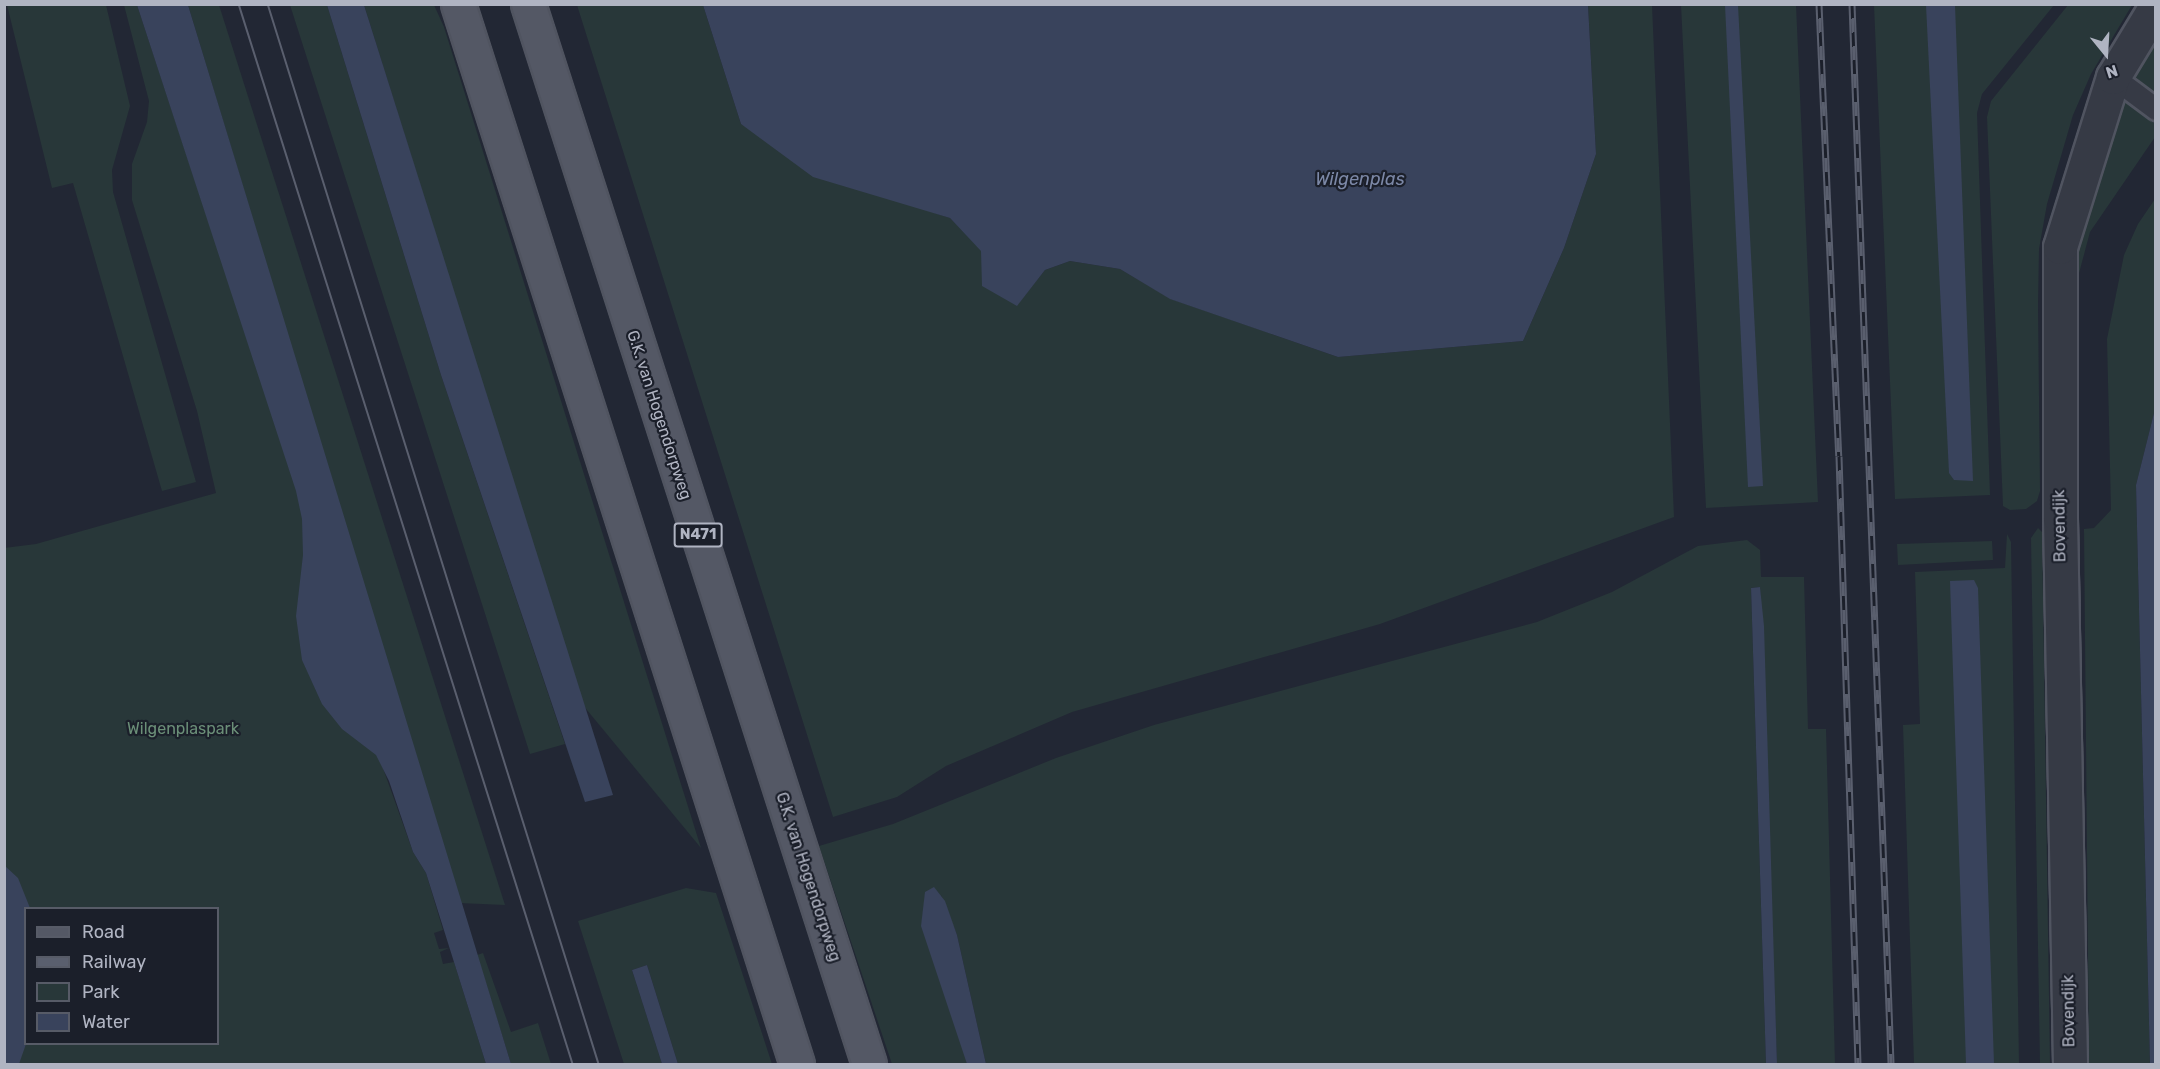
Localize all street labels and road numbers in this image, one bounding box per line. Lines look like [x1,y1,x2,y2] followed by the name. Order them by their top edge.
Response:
[622,328,696,502] street label: G.K. van Hogendorpweg
[2050,490,2070,562] street label: Bovendijk
[672,523,724,547] road number: N471
[771,790,845,964] street label: G.K. van Hogendorpweg
[2059,975,2079,1047] street label: Bovendijk

